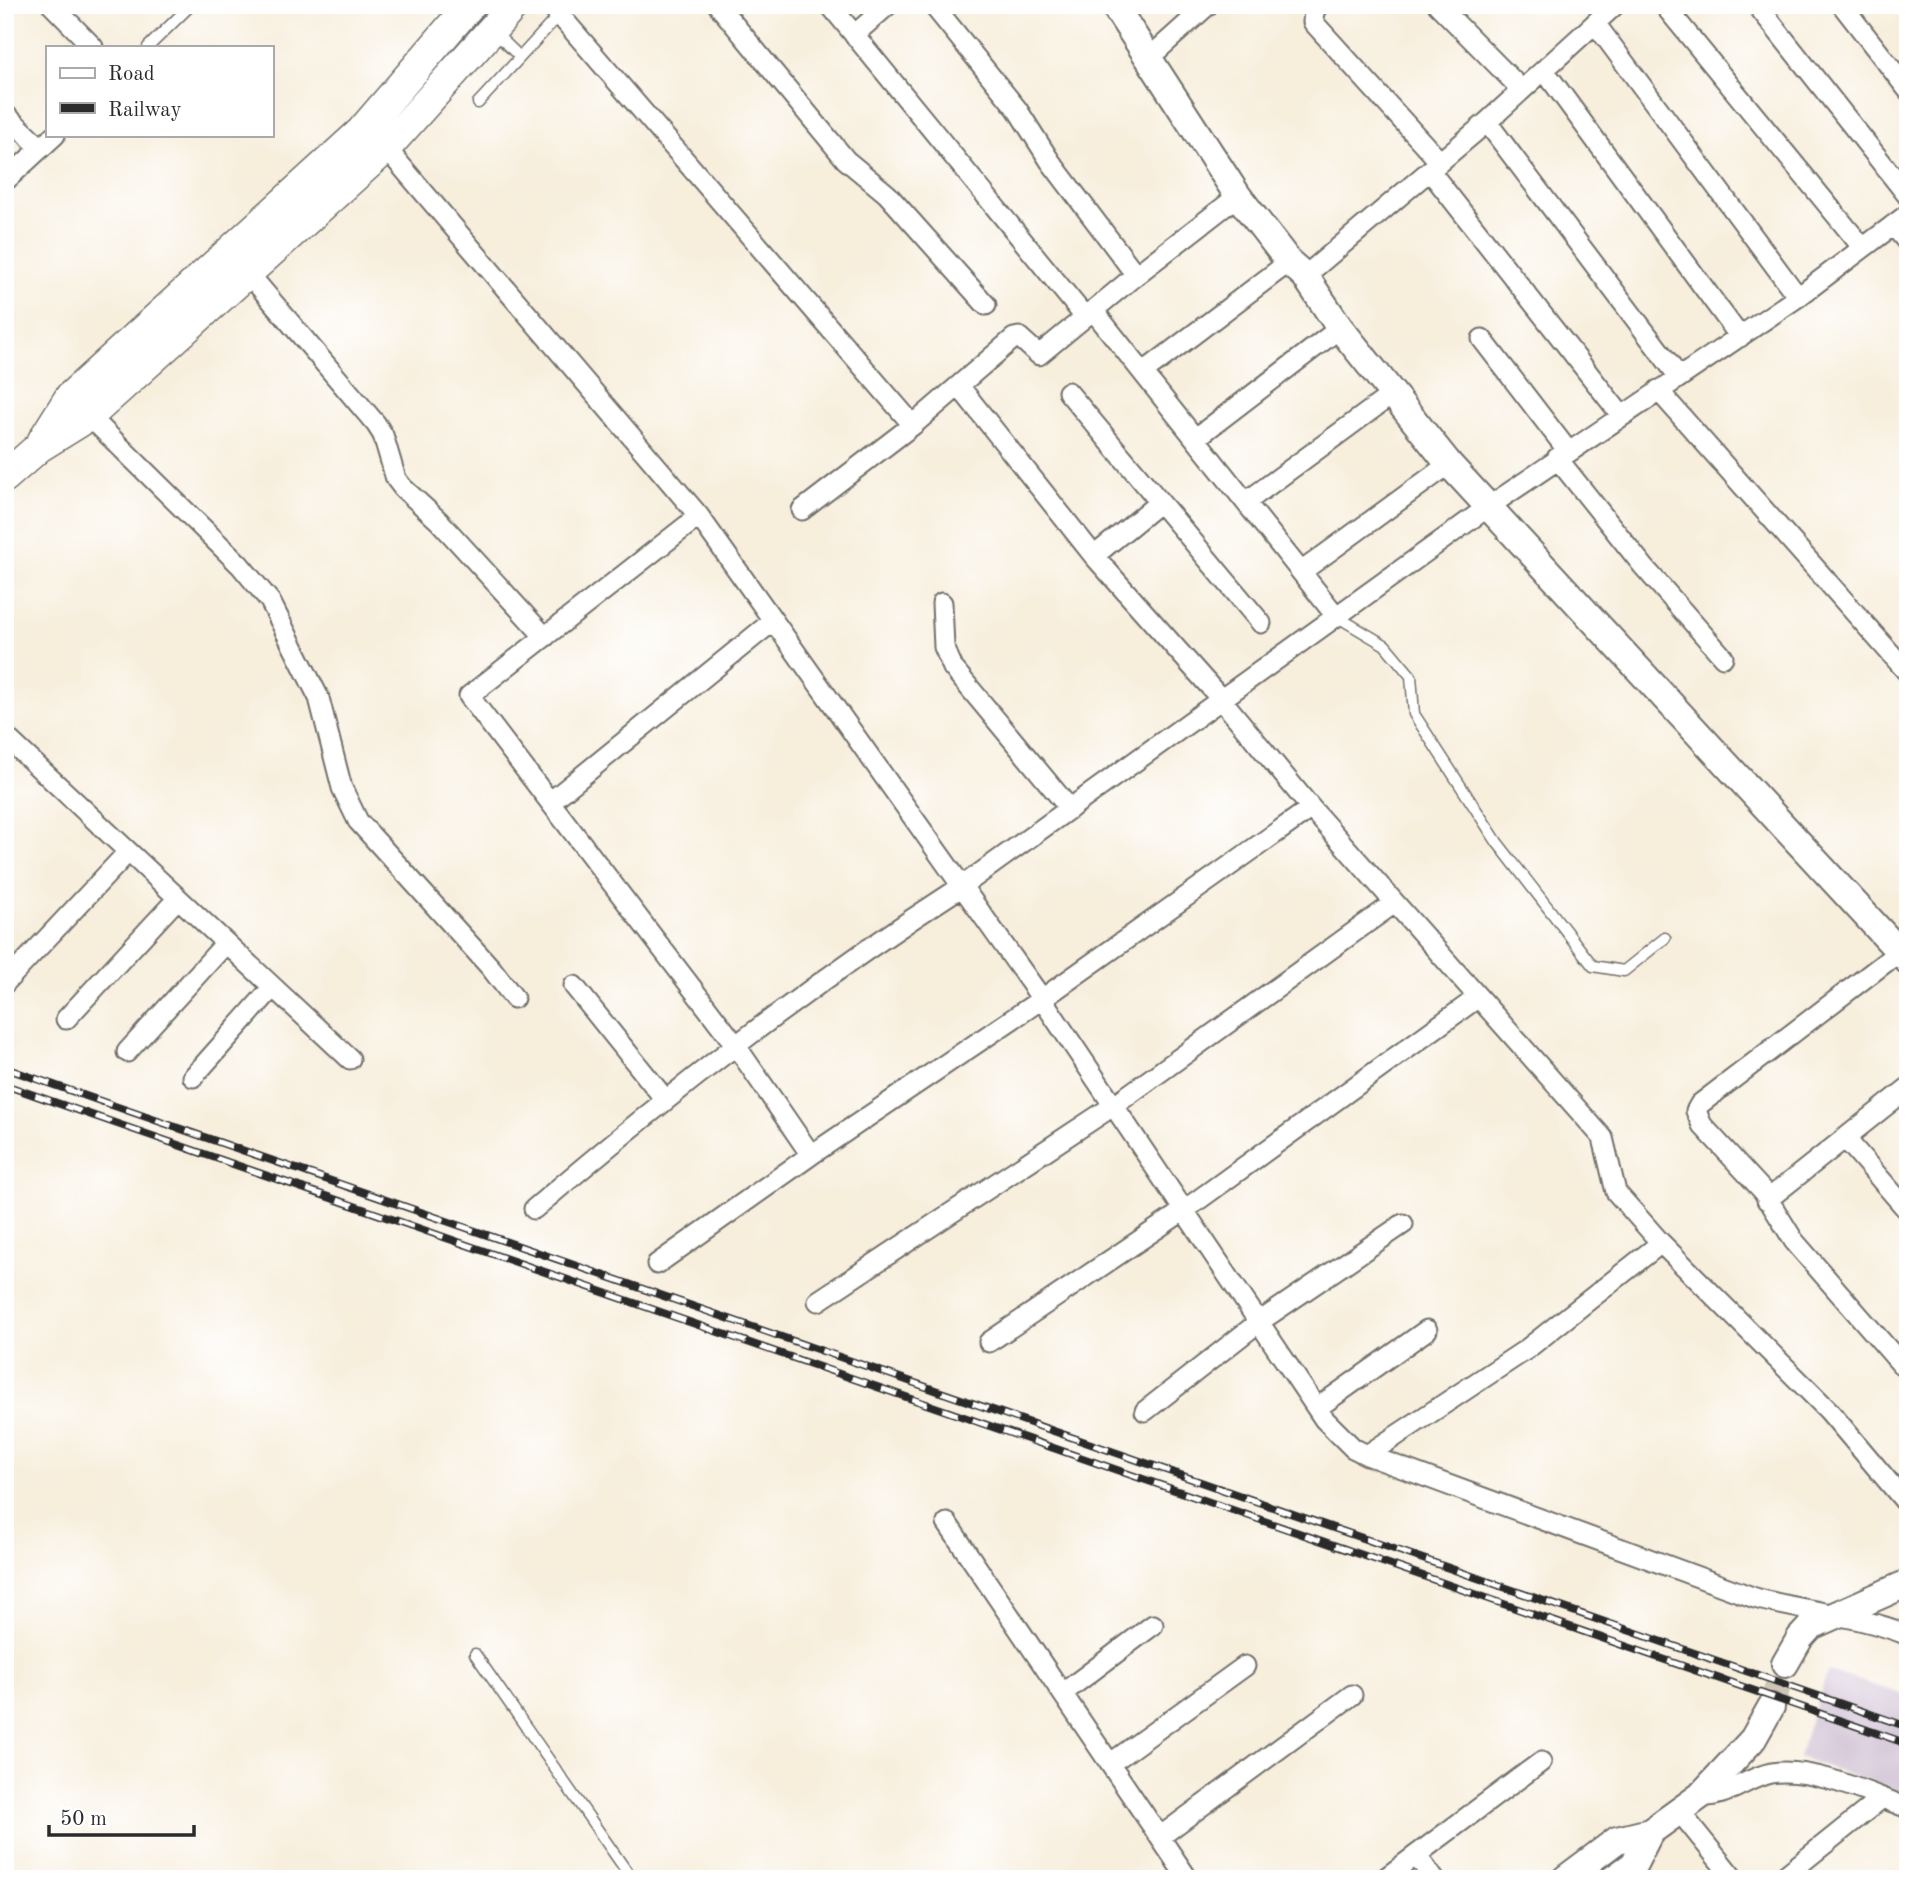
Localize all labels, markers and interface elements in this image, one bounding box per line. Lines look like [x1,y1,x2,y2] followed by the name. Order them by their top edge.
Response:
[46,46,273,136] legend
[108,64,155,85] text: Road
[108,100,182,121] text: Railway
[49,1793,194,1837] scale bar
[60,1809,107,1830] text: 50 m

